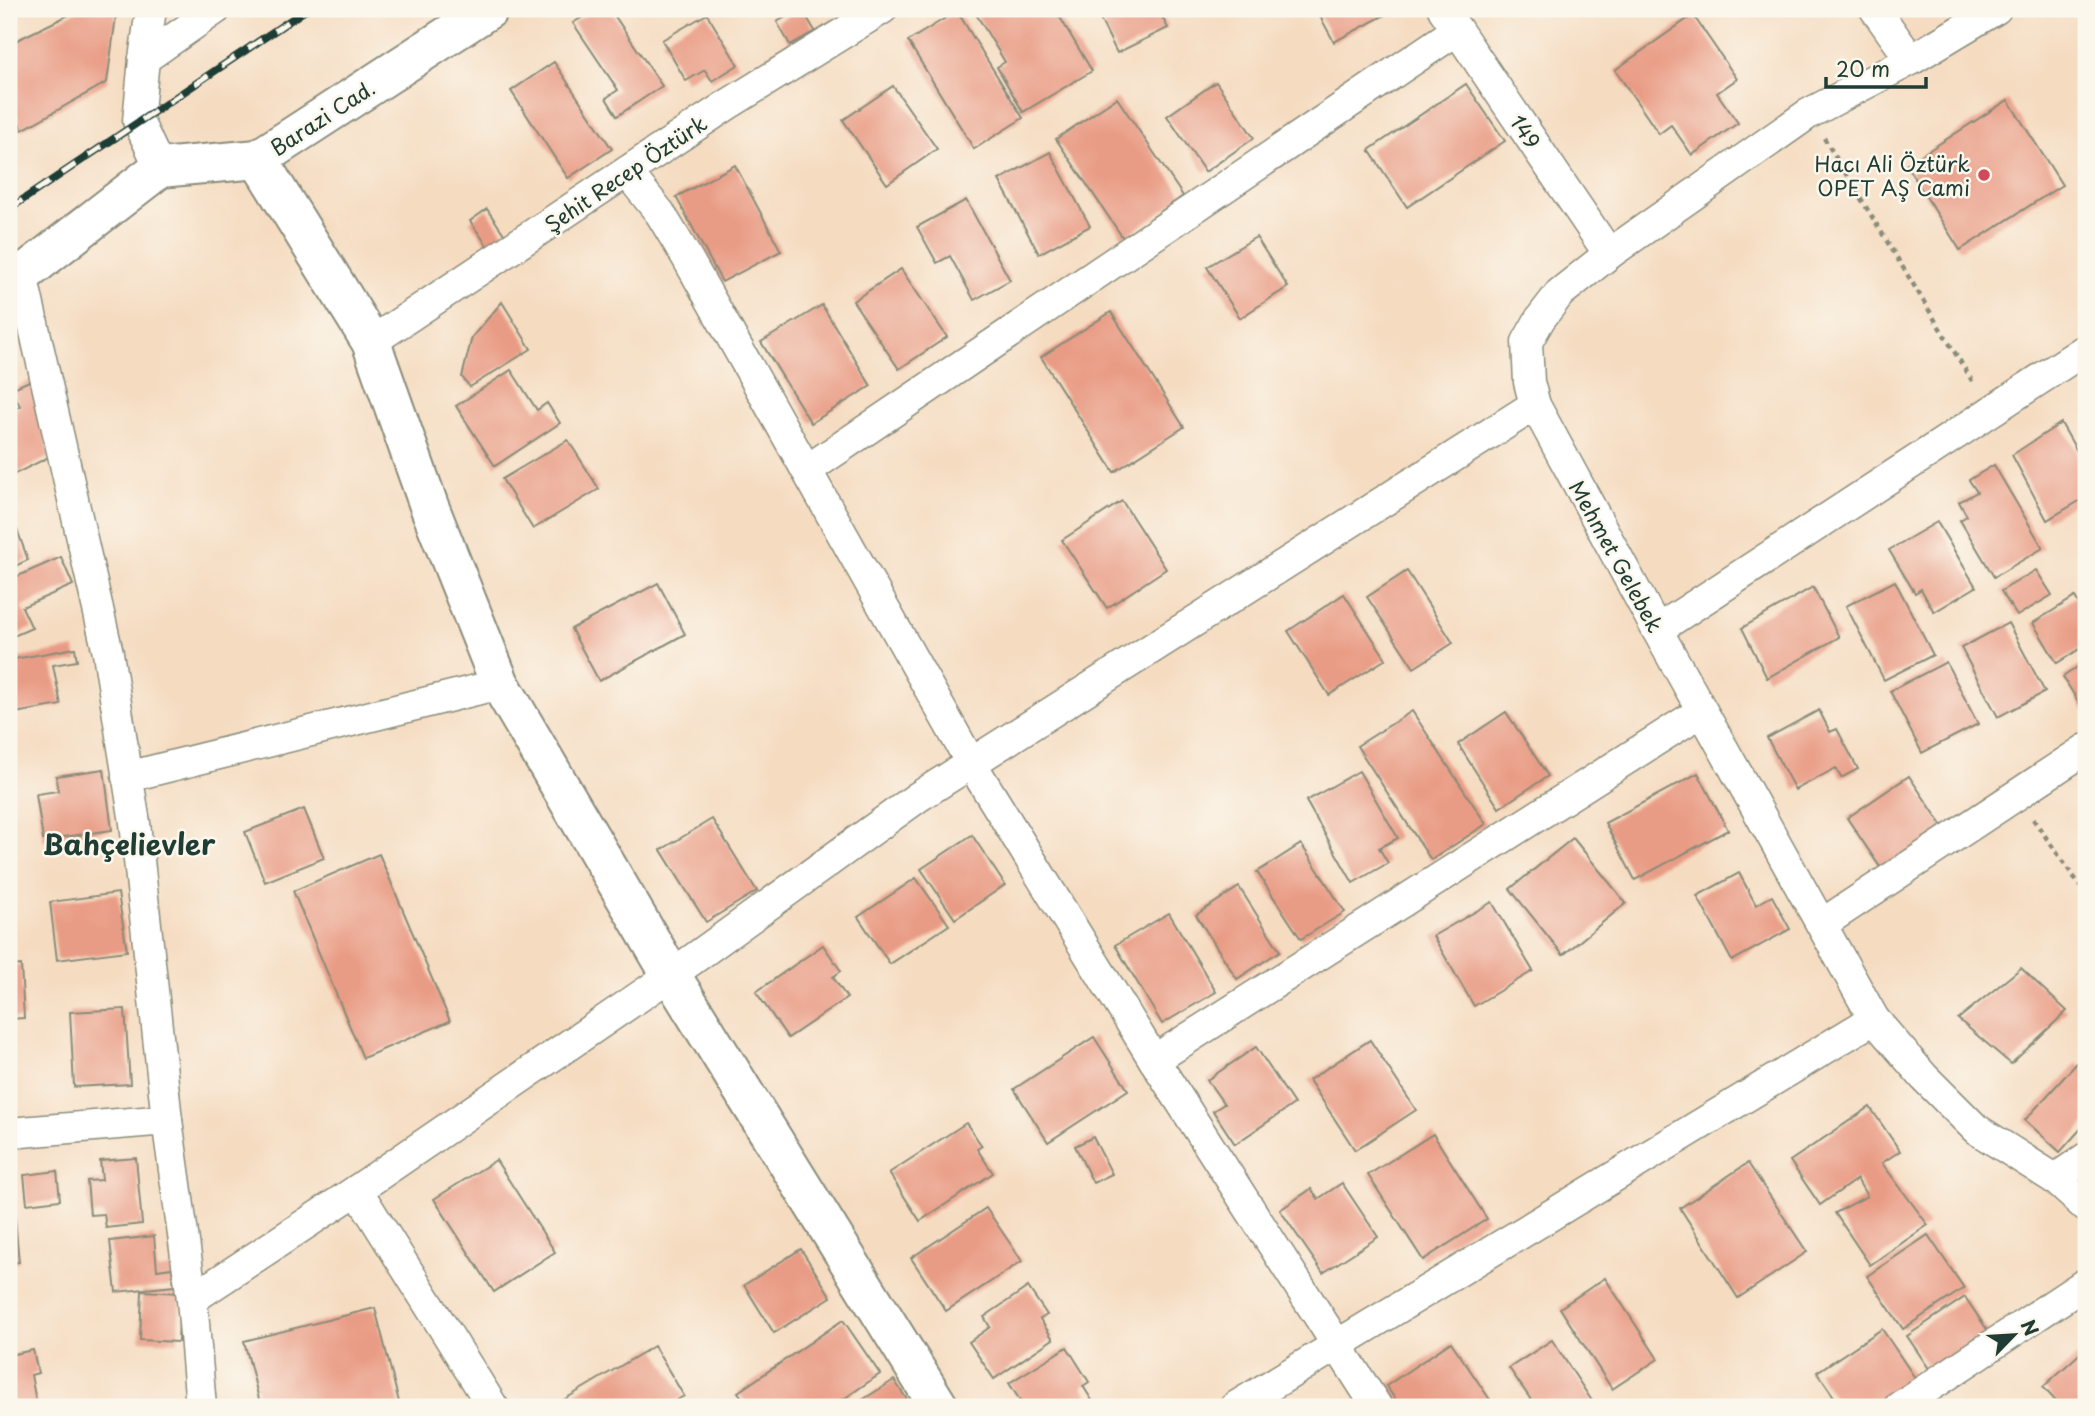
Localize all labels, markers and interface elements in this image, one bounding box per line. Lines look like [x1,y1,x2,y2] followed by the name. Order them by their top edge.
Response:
[1826,46,1925,90] scale bar
[1836,52,1890,84] text: 20 m
[263,71,381,163] street label: Barazi Cad.
[537,106,713,239] street label: Şehit Recep Öztürk
[1503,107,1549,155] street label: 149
[1814,147,1970,203] place label: Hacı Ali Öztürk OPET AŞ Cami
[1976,167,1992,183] marker: Hacı Ali Öztürk OPET AŞ Cami
[1562,474,1672,638] street label: Mehmet Gelebek
[43,822,216,865] district label: Bahçelievler
[1980,1300,2050,1370] north arrow
[2014,1315,2046,1340] text: N

